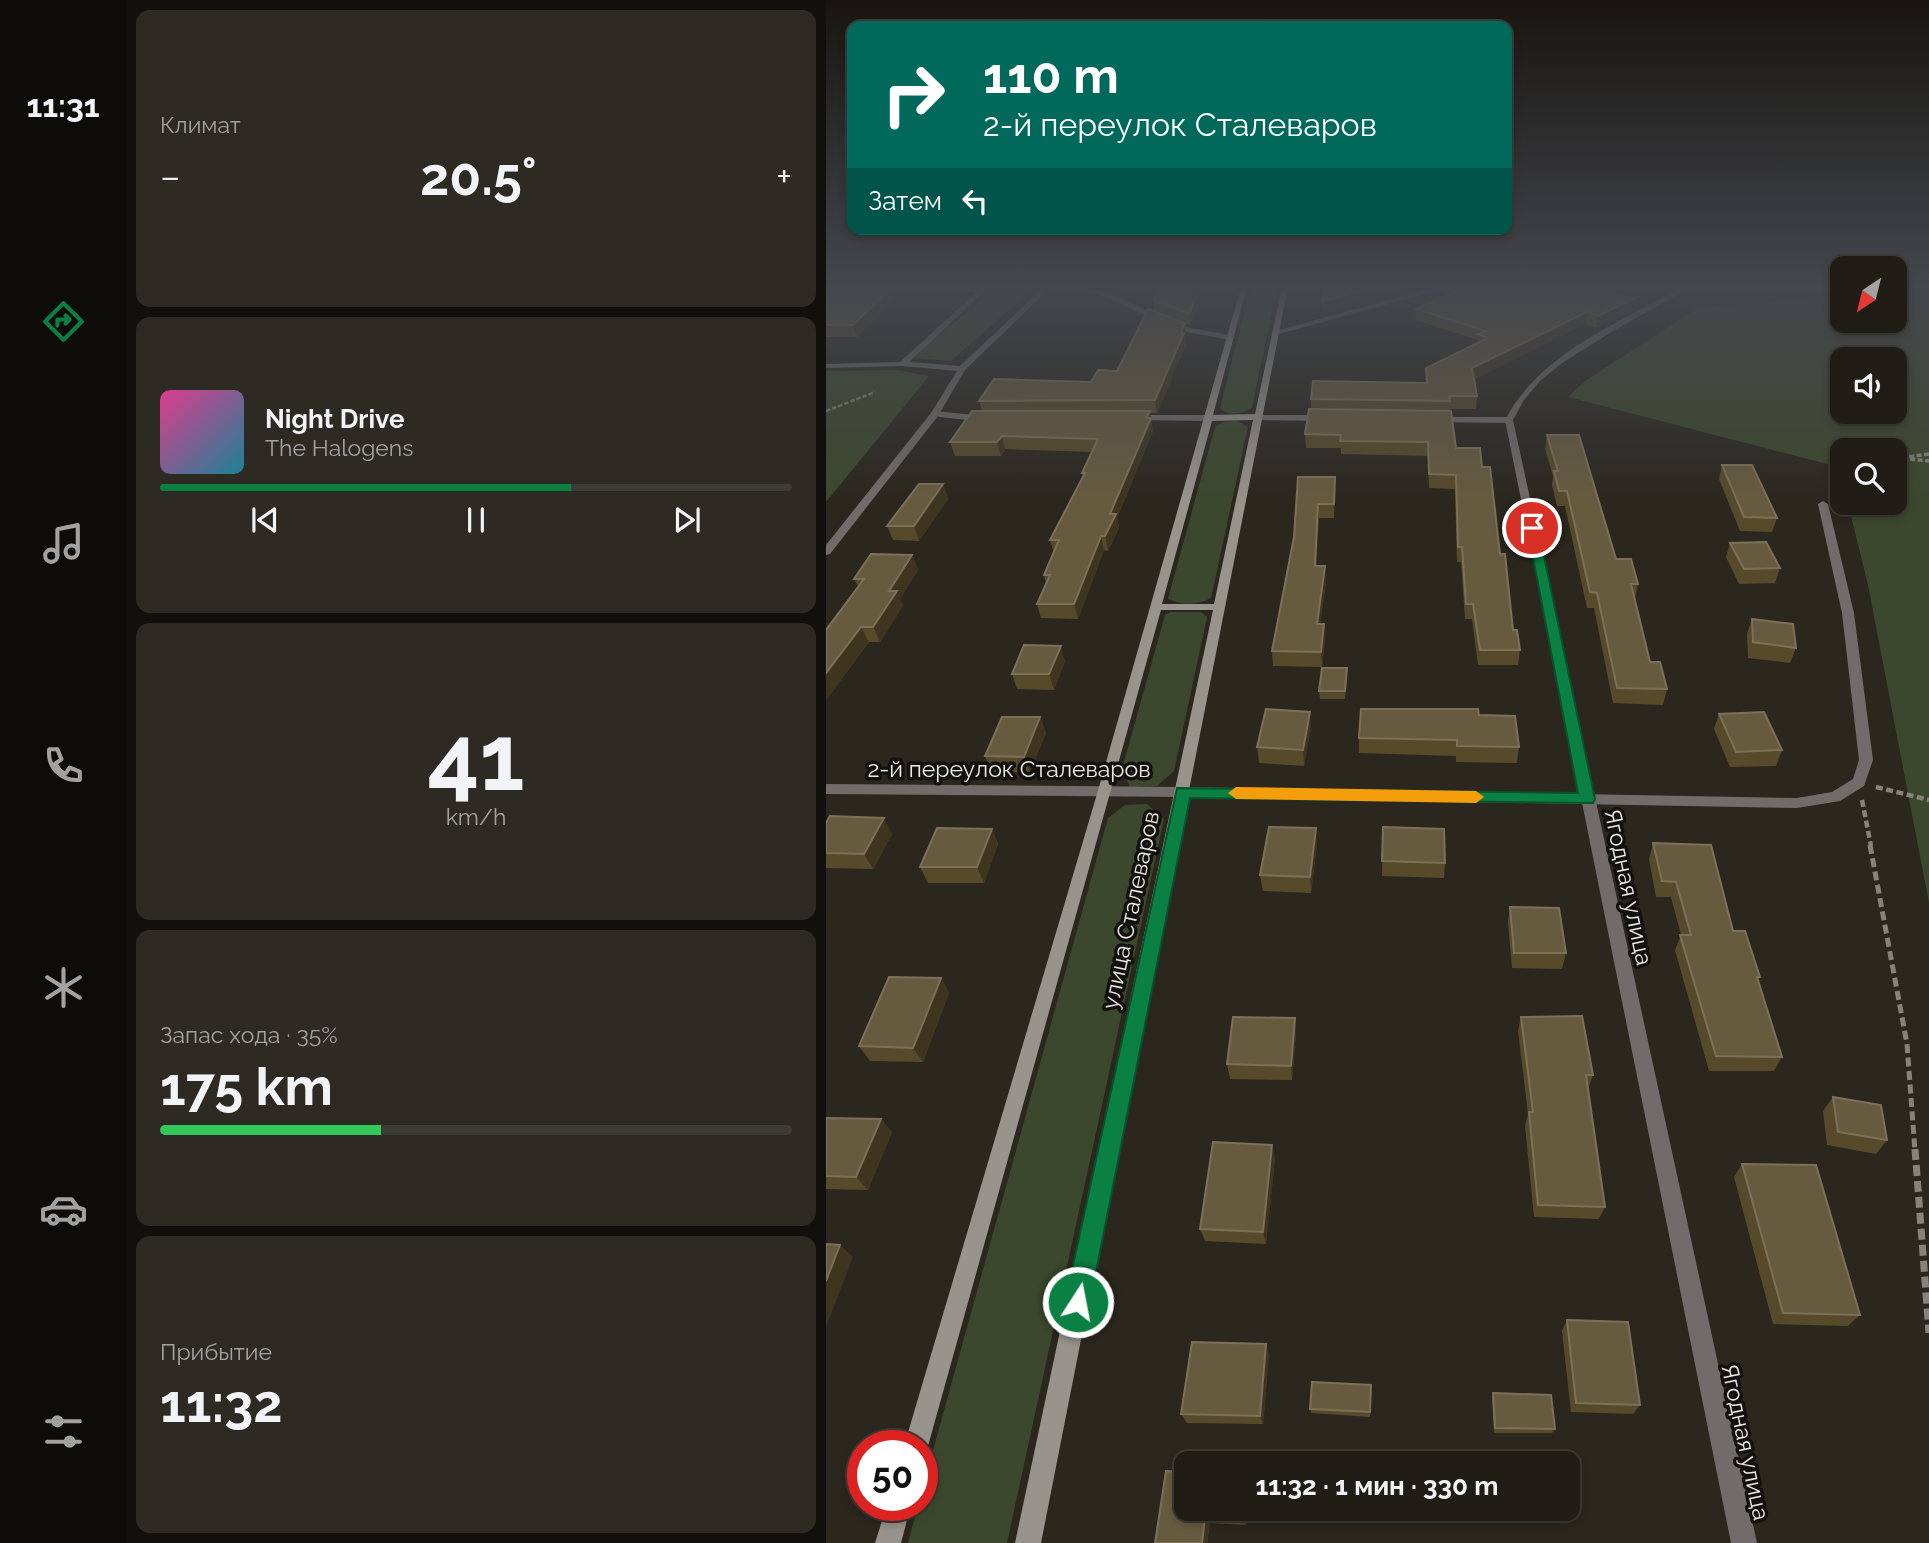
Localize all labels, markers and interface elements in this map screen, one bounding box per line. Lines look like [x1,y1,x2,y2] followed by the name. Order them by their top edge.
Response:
[983,47,1119,104] text: 110 m
[868,49,959,140] icon: right
[26,87,100,124] text: 11:31
[983,106,1377,143] text: 2-й переулок Сталеваров
[160,111,241,138] text: Климат
[420,146,537,207] text: 20.5°
[160,154,180,199] text: −
[776,154,792,199] text: +
[956,182,994,220] icon: left
[868,186,942,216] text: Затем
[1830,256,1908,332] north arrow
[1830,256,1907,515] map controls
[39,297,88,346] icon: directions
[1830,347,1907,424] button: sound
[265,404,404,434] text: Night Drive
[265,434,413,461] text: The Halogens
[1830,438,1907,515] button: search
[1502,498,1562,558] pin
[246,501,284,539] icon: previous
[457,501,495,539] icon: pause
[668,501,706,539] icon: next
[1513,509,1551,547] icon: arrive
[39,519,88,568] icon: music
[428,704,524,811] text: 41
[39,741,88,790] icon: phone
[867,755,1151,782] street label: 2-й переулок Сталеваров
[446,803,506,830] text: km/h
[1599,806,1659,968] street label: Ягодная улица
[1096,809,1164,1011] street label: улица Сталеваров
[39,963,88,1012] icon: climate
[160,1021,338,1048] text: Запас хода · 35%
[160,1056,333,1117] text: 175 km
[39,1185,88,1234] icon: car
[1041,1265,1115,1339] position arrow
[160,1338,272,1365] text: Прибытие
[1716,1361,1776,1523] street label: Ягодная улица
[160,1373,283,1434] text: 11:32
[39,1407,88,1456] icon: filters
[847,1430,938,1521] speed limit sign: 50
[1255,1471,1499,1501] text: 11:32 · 1 мин · 330 m

